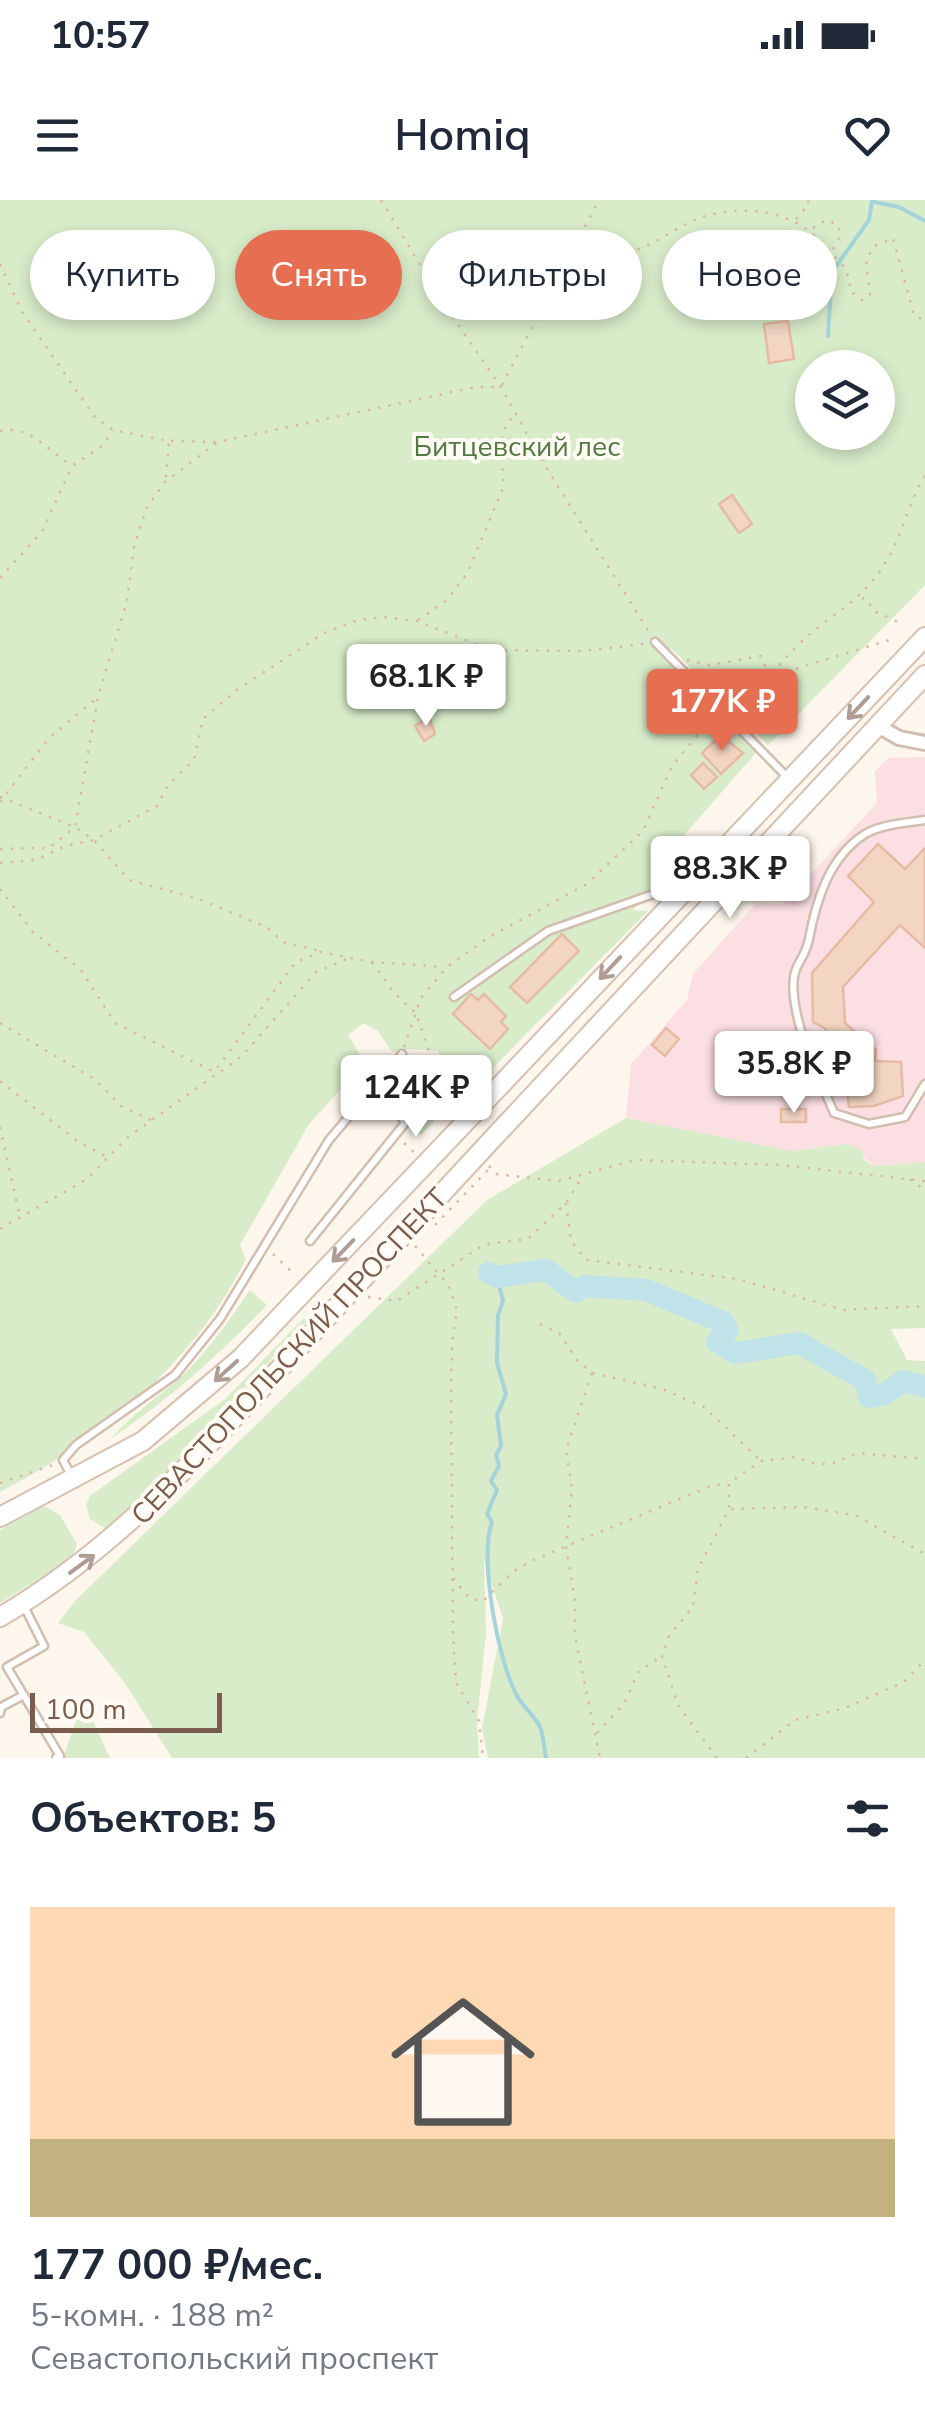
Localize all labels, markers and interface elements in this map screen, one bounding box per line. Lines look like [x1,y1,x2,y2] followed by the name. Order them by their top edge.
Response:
[50,10,151,61] text: 10:57
[394,105,531,166] text: Homiq
[30,108,85,163] icon: menu
[840,108,895,163] icon: heart
[30,230,215,320] chip: Купить
[235,230,402,320] chip: Снять
[422,230,642,320] chip: Фильтры
[662,230,837,320] chip: Новое
[795,350,895,450] map controls
[795,350,895,450] button: layers
[414,428,620,466] park label: Битцевский лес
[334,644,518,729] pin: 68.1K ₽
[369,655,483,698] text: 68.1K ₽
[641,669,803,754] pin: 177K ₽
[669,680,775,723] text: 177K ₽
[847,695,870,720] one-way arrow
[638,836,822,921] pin: 88.3K ₽
[673,847,787,890] text: 88.3K ₽
[598,956,622,980] one-way arrow
[702,1031,886,1116] pin: 35.8K ₽
[737,1042,851,1085] text: 35.8K ₽
[335,1055,497,1140] pin: 124K ₽
[363,1066,469,1109] text: 124K ₽
[123,1180,456,1533] street label: СЕВАСТОПОЛЬСКИЙ ПРОСПЕКТ
[332,1238,355,1263] one-way arrow
[214,1360,239,1383] one-way arrow
[67,1554,95,1575] one-way arrow
[30,1688,222,1732] scale bar
[45,1691,127,1729] text: 100 m
[30,1790,276,1847] text: Объектов: 5
[840,1791,895,1846] icon: filters
[373,1972,553,2152] icon: home
[30,2237,323,2294] text: 177 000 ₽/мес.
[30,2294,274,2337] text: 5-комн. · 188 m²
[30,2337,438,2380] text: Севастопольский проспект

